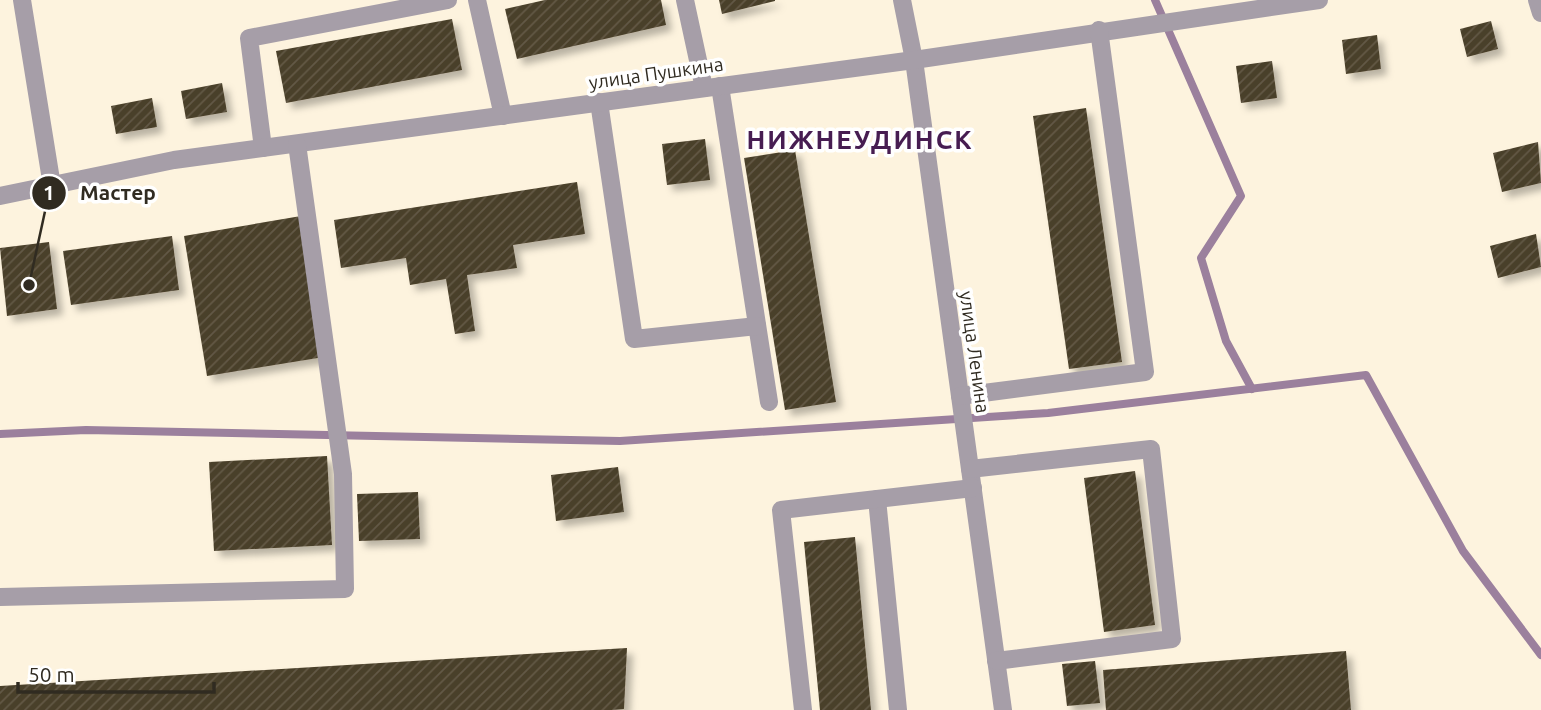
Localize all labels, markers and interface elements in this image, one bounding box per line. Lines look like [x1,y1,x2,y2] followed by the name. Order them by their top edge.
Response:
[587,53,725,93] street label: улица Пушкина
[746,125,974,154] district label: НИЖНЕУДИНСК
[31,172,170,214] callout: Мастер
[43,180,55,204] text: 1
[80,180,156,204] text: Мастер
[956,289,994,415] street label: улица Ленина
[18,650,214,694] scale bar
[28,662,75,686] text: 50 m

